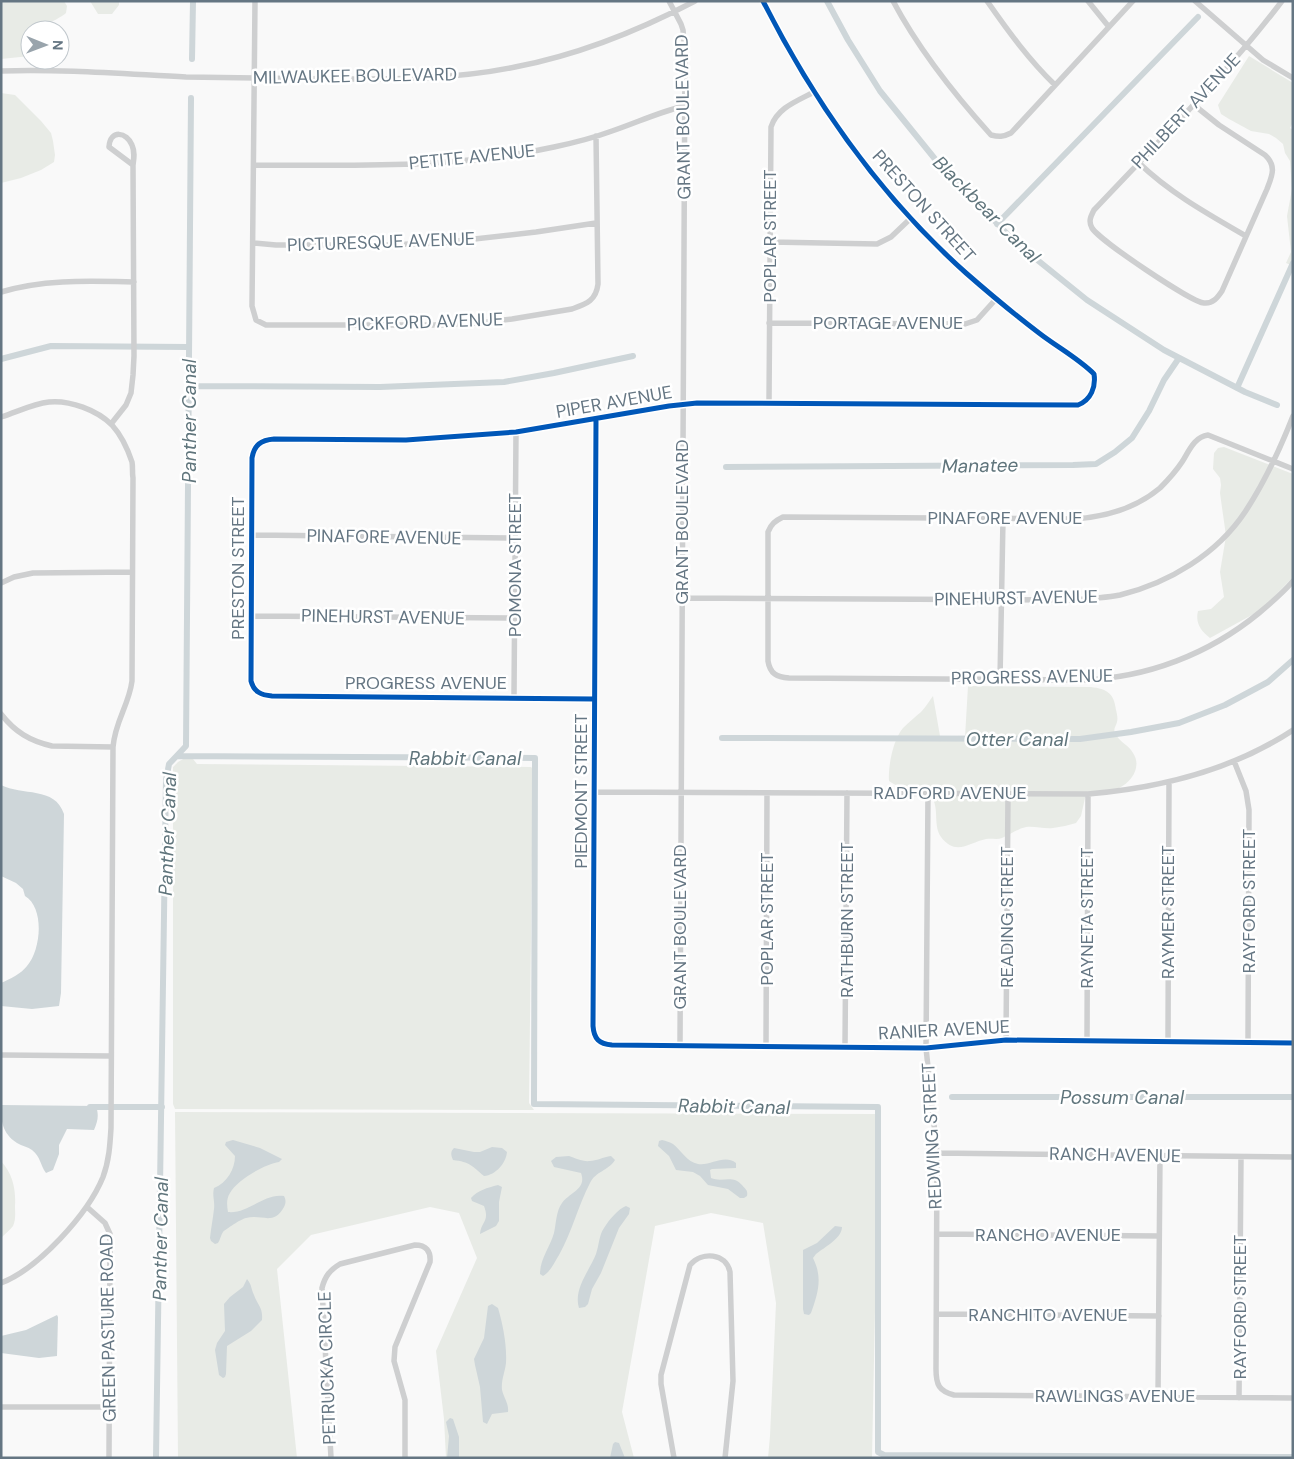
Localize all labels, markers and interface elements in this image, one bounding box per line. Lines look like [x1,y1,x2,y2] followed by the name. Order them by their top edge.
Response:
[20,20,70,70] north arrow
[670,34,696,200] street label: GRANT BOULEVARD
[49,40,67,50] text: N
[1126,48,1246,174] street label: PHILBERT AVENUE
[253,62,457,90] street label: MILWAUKEE BOULEVARD
[408,138,536,176] street label: PETITE AVENUE
[867,145,981,267] street label: PRESTON STREET
[928,150,1046,269] water label: Blackbear Canal
[758,169,782,303] street label: POPLAR STREET
[287,227,475,257] street label: PICTURESQUE AVENUE
[346,307,504,337] street label: PICKFORD AVENUE
[813,311,963,335] street label: PORTAGE AVENUE
[177,358,202,483] water label: Panther Canal
[554,380,674,424] street label: PIPER AVENUE
[670,439,694,605] street label: GRANT BOULEVARD
[941,452,1019,479] water label: Manatee
[503,493,527,637] street label: POMONA STREET
[226,496,250,640] street label: PRESTON STREET
[927,506,1083,530] street label: PINAFORE AVENUE
[306,524,462,550] street label: PINAFORE AVENUE
[934,585,1098,611] street label: PINEHURST AVENUE
[301,604,465,630] street label: PINEHURST AVENUE
[951,664,1113,690] street label: PROGRESS AVENUE
[345,671,507,695] street label: PROGRESS AVENUE
[569,714,593,868] street label: PIEDMONT STREET
[966,727,1069,752] water label: Otter Canal
[409,746,522,771] water label: Rabbit Canal
[153,771,182,896] water label: Panther Canal
[873,781,1027,805] street label: RADFORD AVENUE
[1237,829,1261,973] street label: RAYFORD STREET
[835,842,859,998] street label: RATHBURN STREET
[668,844,692,1010] street label: GRANT BOULEVARD
[1156,845,1180,979] street label: RAYMER STREET
[995,846,1019,988] street label: READING STREET
[1075,847,1099,989] street label: RAYNETA STREET
[755,852,779,986] street label: POPLAR STREET
[878,1015,1010,1045] street label: RANIER AVENUE
[916,1062,948,1210] street label: REDWING STREET
[1060,1085,1185,1110] water label: Possum Canal
[678,1093,791,1120] water label: Rabbit Canal
[1049,1142,1181,1168] street label: RANCH AVENUE
[147,1176,174,1301] water label: Panther Canal
[975,1223,1121,1247] street label: RANCHO AVENUE
[94,1234,122,1422] street label: GREEN PASTURE ROAD
[1228,1235,1252,1379] street label: RAYFORD STREET
[312,1291,342,1445] street label: PETRUCKA CIRCLE
[968,1303,1128,1327] street label: RANCHITO AVENUE
[1035,1384,1195,1408] street label: RAWLINGS AVENUE

